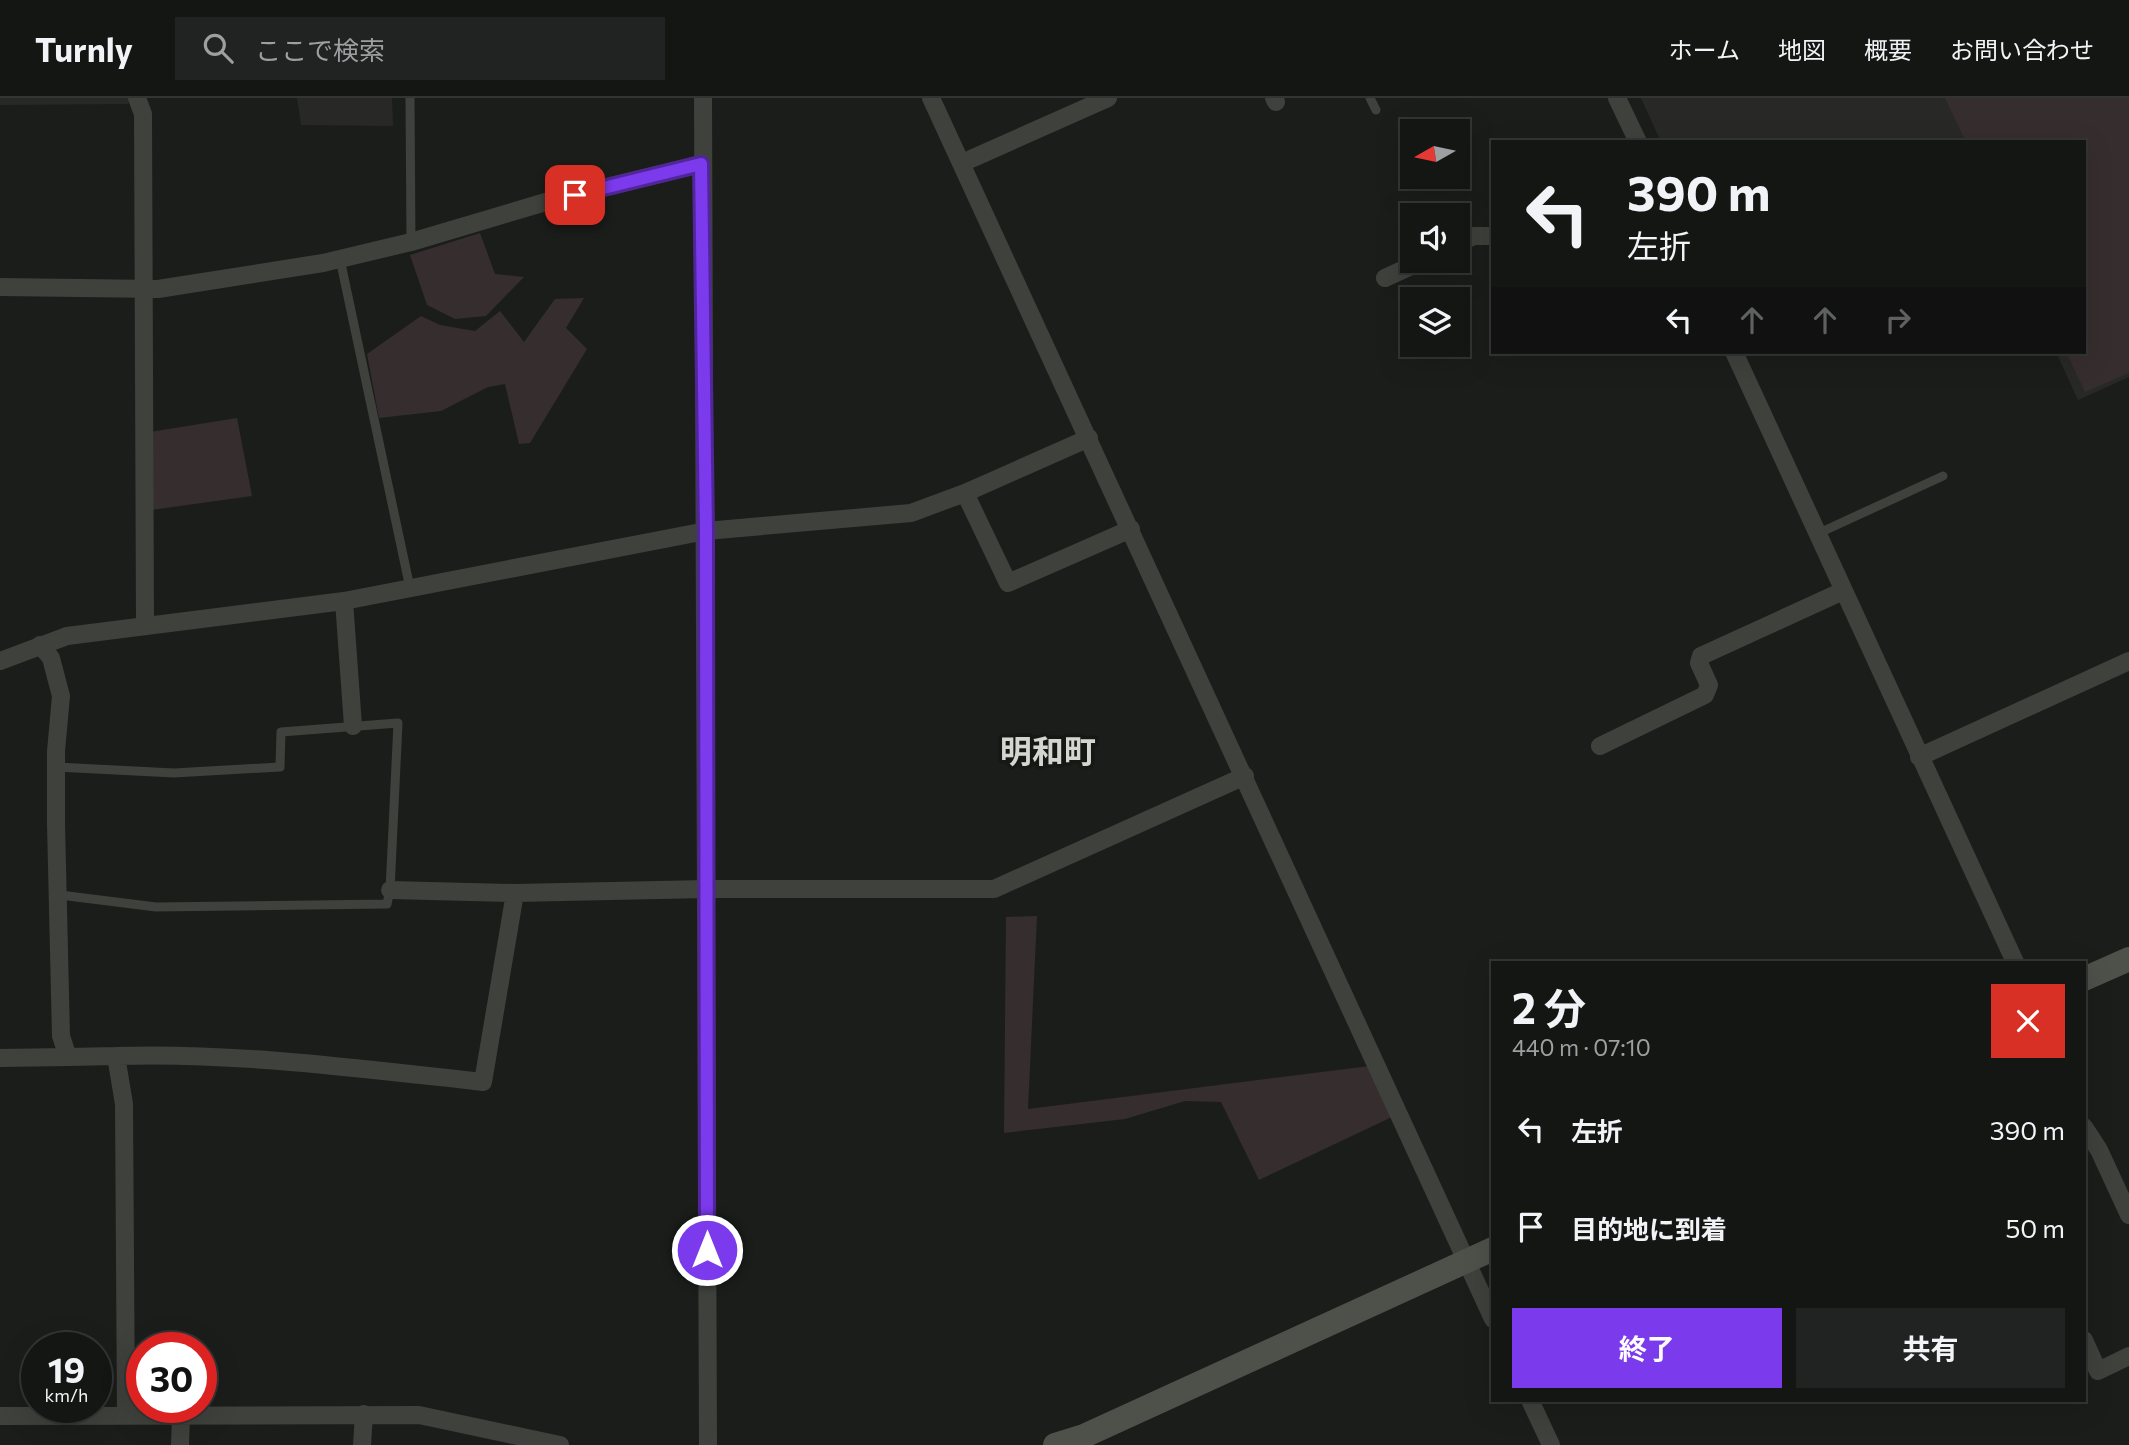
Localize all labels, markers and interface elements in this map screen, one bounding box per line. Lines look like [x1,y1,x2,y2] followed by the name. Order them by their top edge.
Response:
[175,17,665,80] search box
[35,28,133,69] text: Turnly
[199,29,237,67] icon: search
[255,34,385,65] text: ここで検索
[1669,35,1740,64] text: ホーム
[1778,35,1826,64] text: 地図
[1864,35,1912,64] text: 概要
[1950,35,2094,64] text: お問い合わせ
[1400,119,1470,189] north arrow
[1400,119,1470,357] map controls
[1627,161,1770,221] text: 390 m
[545,165,605,225] pin
[1512,168,1603,259] icon: left
[556,176,594,214] icon: arrive
[1400,203,1470,273] button: sound
[1627,225,1691,265] text: 左折
[1400,287,1470,357] button: layers
[1660,301,1698,339] icon: left
[1733,301,1771,339] icon: ahead
[1806,301,1844,339] icon: ahead
[1879,301,1917,339] icon: right
[1000,730,1096,770] district label: 明和町
[1512,981,1586,1033] text: 2 分
[1991,984,2065,1058] button: close
[1512,1033,1651,1061] text: 440 m · 07:10
[1512,1110,1550,1148] icon: left
[1990,1114,2065,1145] text: 390 m
[1571,1115,1623,1146] text: 左折
[1512,1208,1550,1246] icon: arrive
[2005,1212,2065,1243] text: 50 m
[670,1213,744,1287] position arrow
[1571,1213,1727,1244] text: 目的地に到着
[1512,1308,1782,1388] button: 終了
[1796,1308,2065,1388] button: 共有
[126,1332,217,1423] speed limit sign: 30
[48,1347,85,1390] text: 19
[45,1384,88,1406] text: km/h

